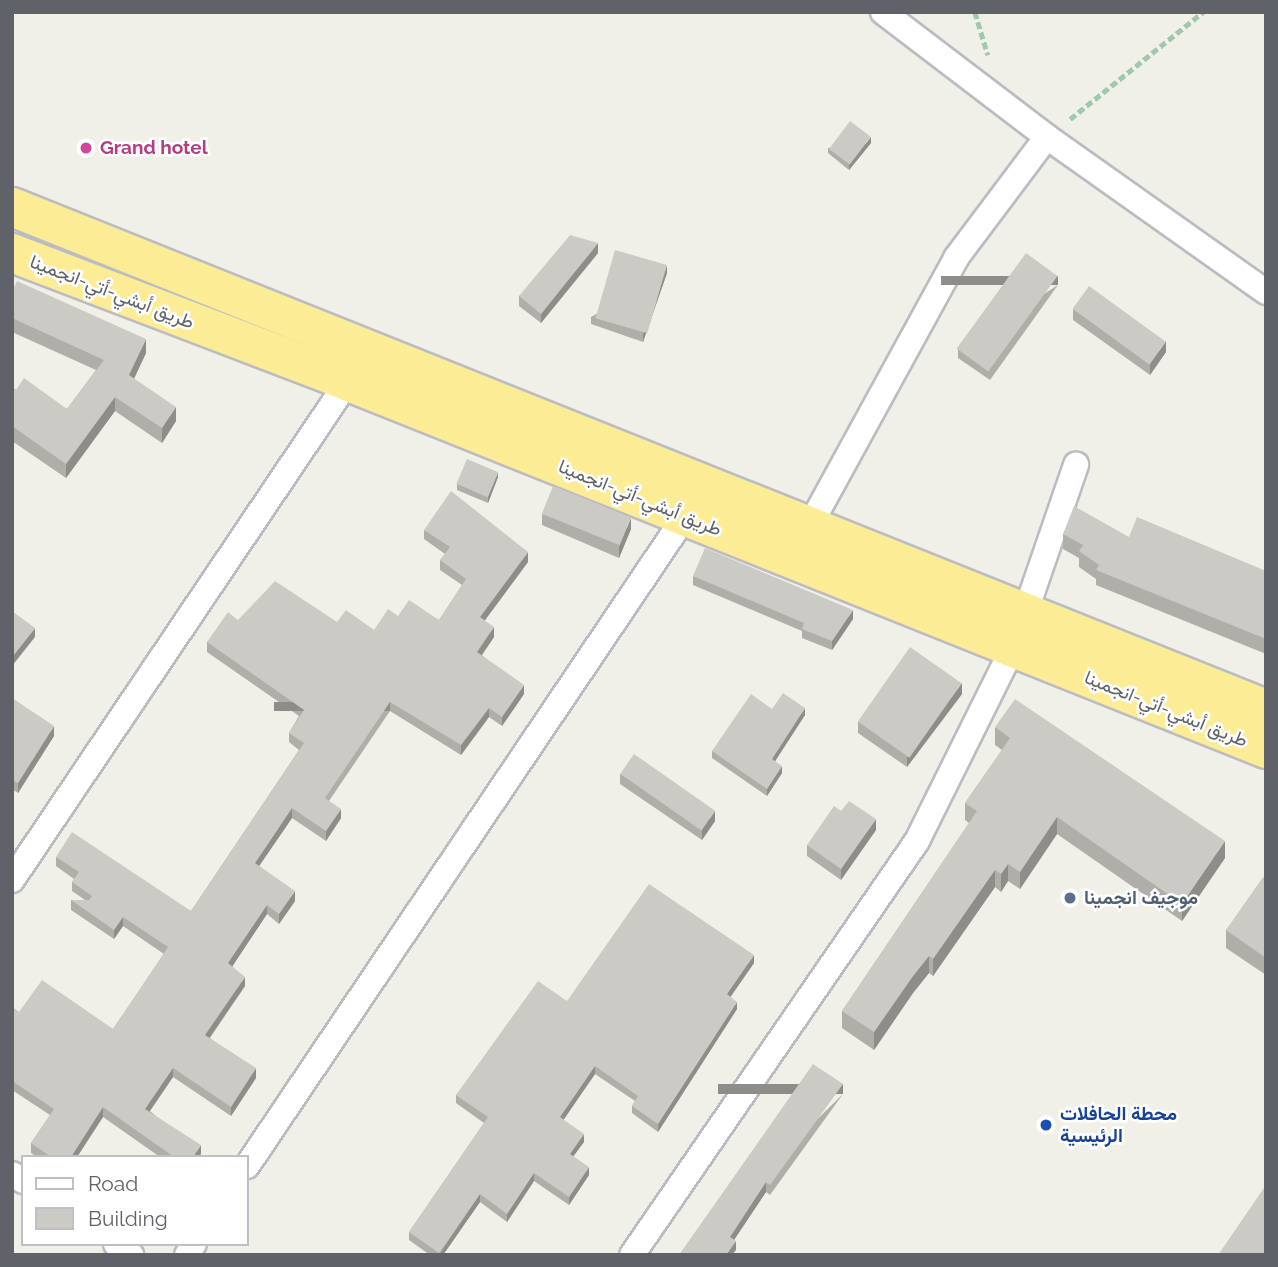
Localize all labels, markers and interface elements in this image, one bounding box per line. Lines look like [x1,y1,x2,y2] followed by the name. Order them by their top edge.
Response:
[100,137,208,159] place label: Grand hotel
[78,140,94,156] marker: Grand hotel
[27,250,197,334] street label: طريق أبشي-أتي-انجمينا
[555,455,725,541] street label: طريق أبشي-أتي-انجمينا
[1081,666,1251,752] street label: طريق أبشي-أتي-انجمينا
[1084,887,1198,909] place label: موجيف انجمينا
[1062,890,1078,906] marker: موجيف انجمينا
[1060,1103,1177,1147] place label: محطة الحافلات الرئيسية
[1038,1117,1054,1133] marker: محطة الحافلات الرئيسية
[21,1155,248,1246] legend
[88,1171,138,1196] text: Road
[88,1206,168,1231] text: Building

